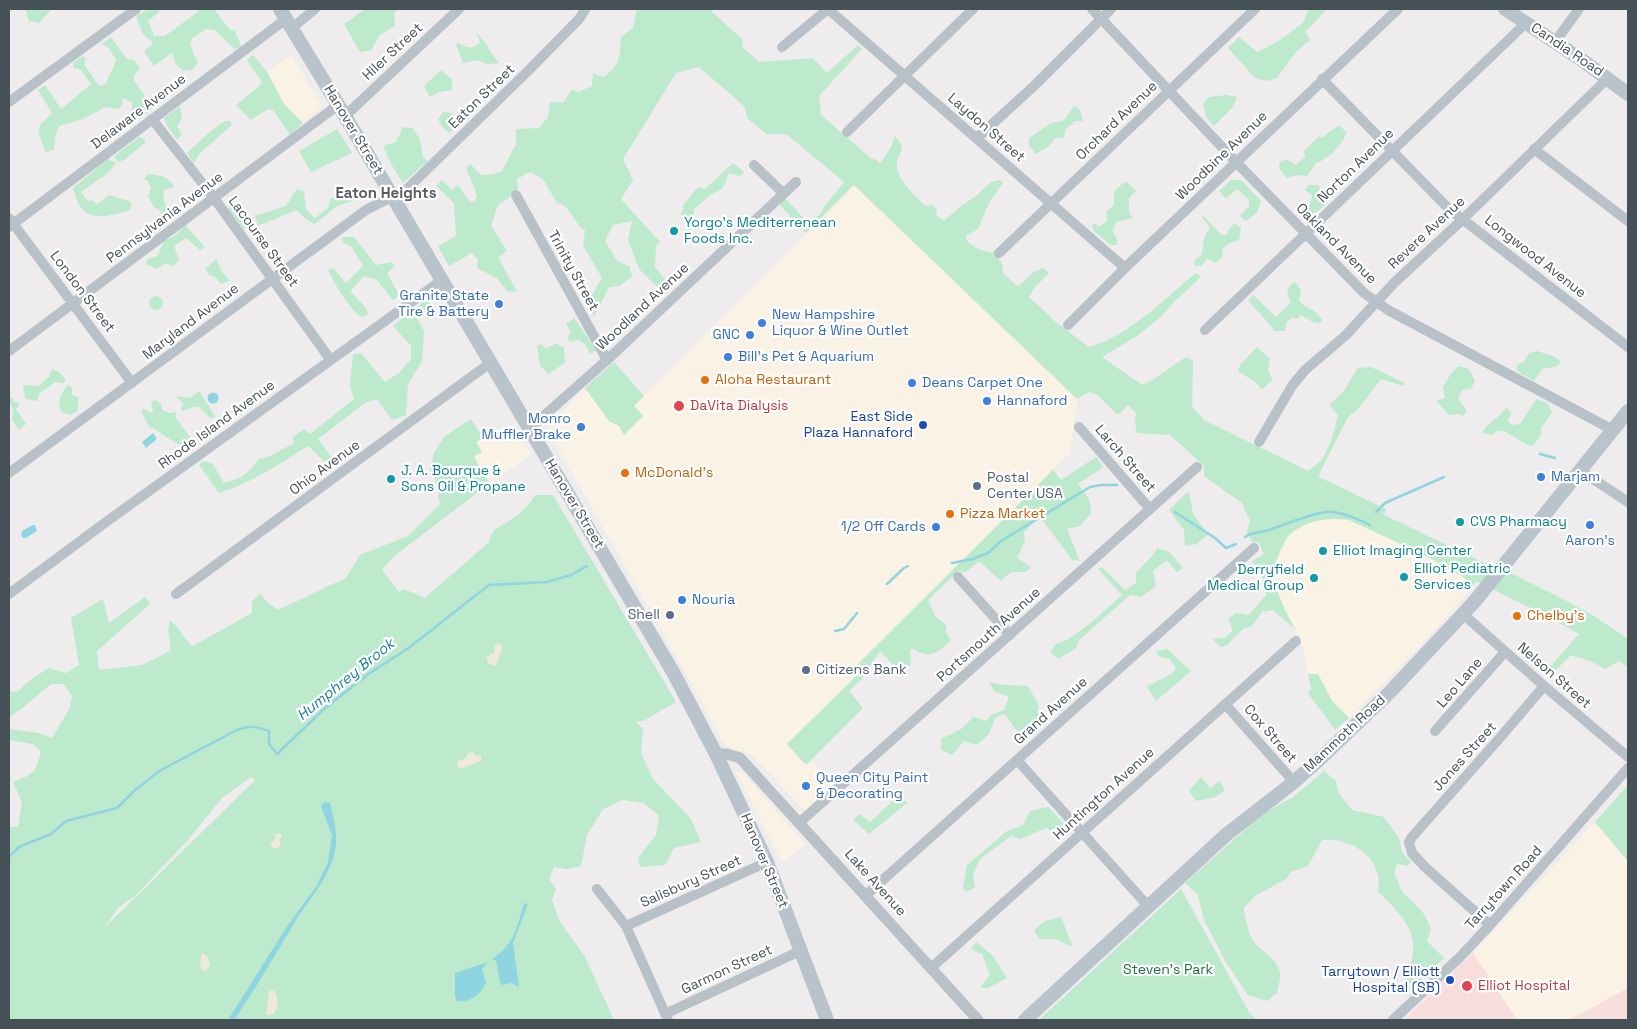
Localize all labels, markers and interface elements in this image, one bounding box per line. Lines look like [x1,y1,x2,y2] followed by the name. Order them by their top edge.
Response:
[359,20,427,84] street label: Hiler Street
[1527,20,1607,80] street label: Candia Road
[445,61,519,133] street label: Eaton Street
[88,71,190,153] street label: Delaware Avenue
[1073,78,1161,164] street label: Orchard Avenue
[320,82,386,178] street label: Hanover Street
[944,90,1028,166] street label: Laydon Street
[1173,108,1271,204] street label: Woodbine Avenue
[1314,125,1398,207] street label: Norton Avenue
[103,169,227,267] street label: Pennsylvania Avenue
[335,185,437,203] district label: Eaton Heights
[224,193,302,291] street label: Lacourse Street
[1385,193,1469,273] street label: Revere Avenue
[1292,200,1380,288] street label: Oakland Avenue
[1481,212,1589,302] street label: Longwood Avenue
[684,215,836,248] place label: Yorgo's Mediterrenean Foods Inc.
[668,225,680,237] marker: Yorgo's Mediterrenean Foods Inc.
[544,228,602,314] street label: Trinity Street
[46,248,118,336] street label: London Street
[593,260,693,354] street label: Woodland Avenue
[140,280,242,364] street label: Maryland Avenue
[398,288,489,321] place label: Granite State Tire & Battery
[493,298,505,310] marker: Granite State Tire & Battery
[772,307,909,340] place label: New Hampshire Liquor & Wine Outlet
[756,317,768,329] marker: New Hampshire Liquor & Wine Outlet
[712,327,740,343] place label: GNC
[744,329,756,341] marker: GNC
[738,349,874,365] place label: Bill's Pet & Aquarium
[722,351,734,363] marker: Bill's Pet & Aquarium
[715,372,831,388] place label: Aloha Restaurant
[699,374,711,386] marker: Aloha Restaurant
[922,375,1043,391] place label: Deans Carpet One
[155,377,279,473] street label: Rhode Island Avenue
[906,377,918,389] marker: Deans Carpet One
[997,393,1068,409] place label: Hannaford
[981,395,993,407] marker: Hannaford
[690,398,788,414] place label: DaVita Dialysis
[672,399,686,413] marker: DaVita Dialysis
[804,409,913,442] place label: East Side Plaza Hannaford
[482,411,571,444] place label: Monro Muffler Brake
[917,419,929,431] marker: East Side Plaza Hannaford
[575,421,587,433] marker: Monro Muffler Brake
[1091,422,1159,496] street label: Larch Street
[286,437,364,499] street label: Ohio Avenue
[541,456,607,552] street label: Hanover Street
[401,463,526,496] place label: J. A. Bourque & Sons Oil & Propane
[635,465,713,481] place label: McDonald's
[619,467,631,479] marker: McDonald's
[1551,469,1600,485] place label: Marjam
[987,470,1063,502] place label: Postal Center USA
[1535,471,1547,483] marker: Marjam
[385,473,397,485] marker: J. A. Bourque & Sons Oil & Propane
[971,480,983,492] marker: Postal Center USA
[960,506,1045,522] place label: Pizza Market
[944,508,956,520] marker: Pizza Market
[1470,514,1567,530] place label: CVS Pharmacy
[1454,516,1466,528] marker: CVS Pharmacy
[841,519,926,535] place label: 1/2 Off Cards
[1584,519,1596,531] marker: Aaron's
[930,521,942,533] marker: 1/2 Off Cards
[1565,533,1615,549] place label: Aaron's
[1333,543,1472,559] place label: Elliot Imaging Center
[1317,545,1329,557] marker: Elliot Imaging Center
[1414,561,1511,594] place label: Elliot Pediatric Services
[1207,562,1304,594] place label: Derryfield Medical Group
[1398,571,1410,583] marker: Elliot Pediatric Services
[1308,572,1320,584] marker: Derryfield Medical Group
[934,584,1044,686] street label: Portsmouth Avenue
[692,592,735,608] place label: Nouria
[676,594,688,606] marker: Nouria
[628,607,660,623] place label: Shell
[1527,608,1585,624] place label: Chelby's
[664,609,676,621] marker: Shell
[1511,610,1523,622] marker: Chelby's
[294,635,398,725] water label: Humphrey Brook
[1514,639,1594,713] street label: Nelson Street
[1434,655,1486,711] street label: Leo Lane
[816,662,907,678] place label: Citizens Bank
[800,664,812,676] marker: Citizens Bank
[1011,674,1091,748] street label: Grand Avenue
[1301,692,1389,776] street label: Mammoth Road
[1240,701,1300,767] street label: Cox Street
[1430,719,1500,795] street label: Jones Street
[1050,744,1158,844] street label: Huntington Avenue
[816,770,928,802] place label: Queen City Paint & Decorating
[800,780,812,792] marker: Queen City Paint & Decorating
[736,811,792,911] street label: Hanover Street
[1462,843,1546,933] street label: Tarrytown Road
[841,846,909,920] street label: Lake Avenue
[638,852,744,912] street label: Salisbury Street
[679,942,775,998] street label: Garmon Street
[1123,962,1213,978] park label: Steven's Park
[1321,964,1440,996] place label: Tarrytown / Elliott Hospital (SB)
[1444,974,1456,986] marker: Tarrytown / Elliott Hospital (SB)
[1478,978,1570,994] place label: Elliot Hospital
[1460,979,1474,993] marker: Elliot Hospital

